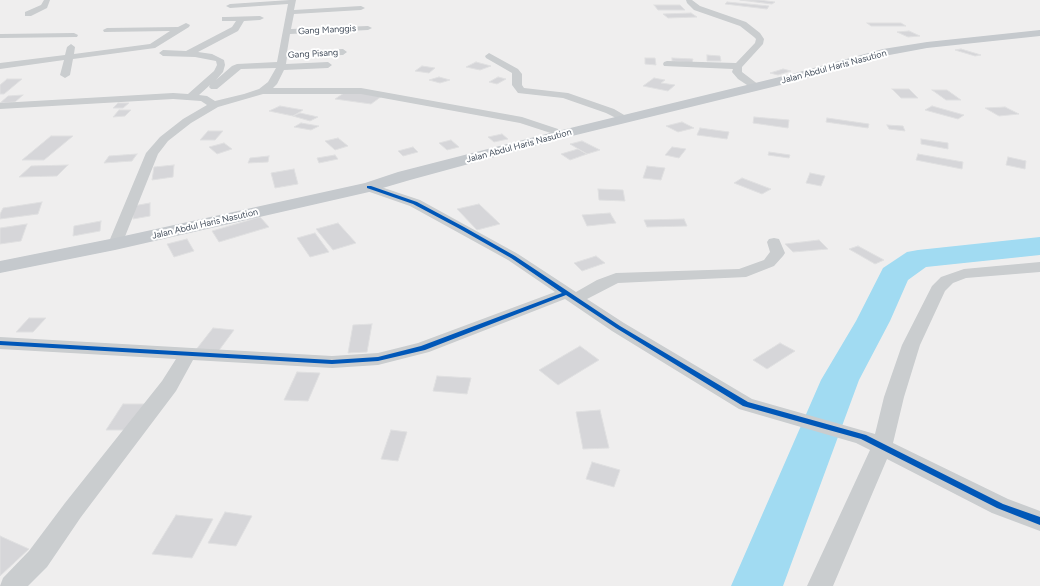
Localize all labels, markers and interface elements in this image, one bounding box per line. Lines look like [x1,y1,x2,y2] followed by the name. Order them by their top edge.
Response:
[298,23,356,37] street label: Gang Manggis
[288,47,338,61] street label: Gang Pisang
[780,48,888,86] street label: Jalan Abdul Haris Nasution
[465,127,573,165] street label: Jalan Abdul Haris Nasution
[151,207,259,241] street label: Jalan Abdul Haris Nasution

